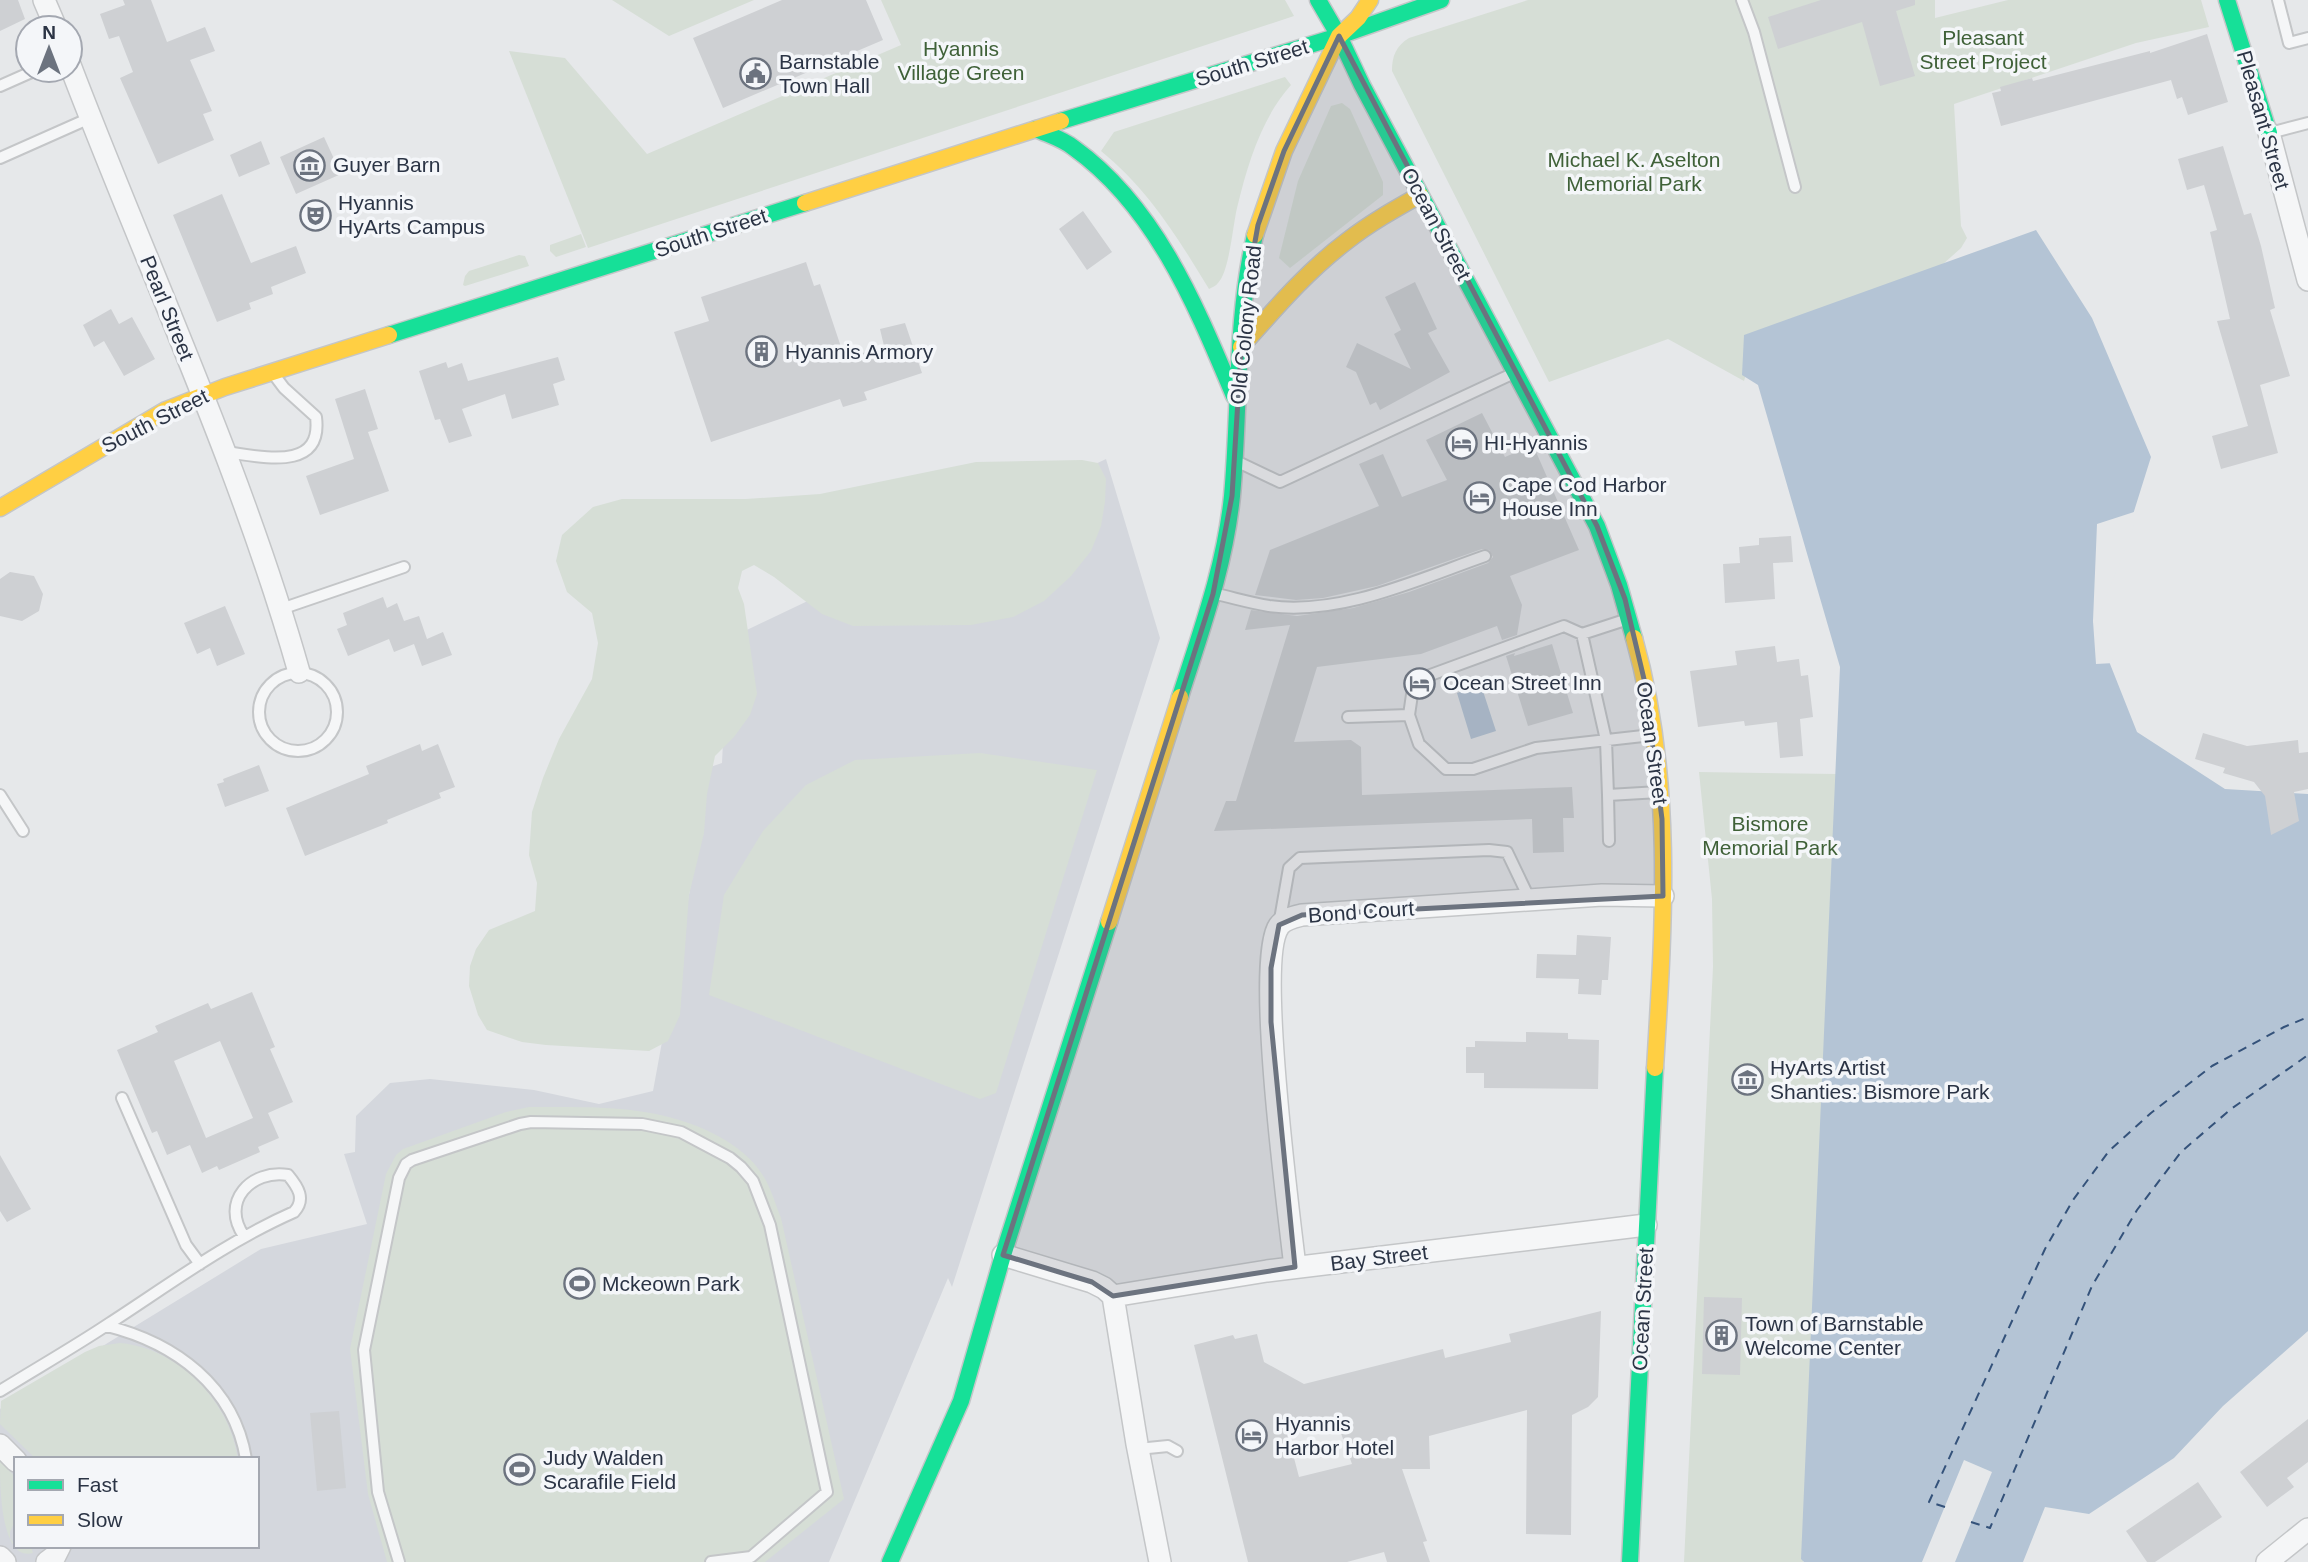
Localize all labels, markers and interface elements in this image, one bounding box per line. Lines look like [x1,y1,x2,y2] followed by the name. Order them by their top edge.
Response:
[14,14,84,84] north arrow
[42,22,56,43] text: N
[1919,26,2047,73] park label: Pleasant Street Project
[1193,34,1311,91] street label: South Street
[898,37,1024,84] park label: Hyannis Village Green
[2233,48,2294,192] street label: Pleasant Street
[779,50,879,97] place label: Barnstable Town Hall
[739,57,773,91] public building icon: Barnstable Town Hall
[293,148,327,182] museum icon: Guyer Barn
[1548,148,1720,195] park label: Michael K. Aselton Memorial Park
[333,153,440,176] place label: Guyer Barn
[1397,164,1476,284] street label: Ocean Street
[338,191,485,238] place label: Hyannis HyArts Campus
[298,198,332,232] theatre icon: Hyannis HyArts Campus
[652,204,770,262] street label: South Street
[1226,244,1265,406] street label: Old Colony Road
[136,252,199,364] street label: Pearl Street
[745,335,779,369] building icon: Hyannis Armory
[785,340,934,363] place label: Hyannis Armory
[98,384,212,457] street label: South Street
[1444,426,1478,460] hotel icon: HI-Hyannis
[1484,431,1588,454] place label: HI-Hyannis
[1502,473,1667,520] place label: Cape Cod Harbor House Inn
[1462,480,1496,514] hotel icon: Cape Cod Harbor House Inn
[1403,666,1437,700] hotel icon: Ocean Street Inn
[1443,671,1602,694] place label: Ocean Street Inn
[1632,680,1673,806] street label: Ocean Street
[1702,812,1838,859] park label: Bismore Memorial Park
[1307,896,1415,927] street label: Bond Court
[1770,1056,1990,1103] place label: HyArts Artist Shanties: Bismore Park
[1730,1063,1764,1097] museum icon: HyArts Artist Shanties: Bismore Park
[1329,1240,1429,1275] street label: Bay Street
[1628,1246,1657,1371] street label: Ocean Street
[562,1267,596,1301] sports icon: Mckeown Park
[602,1272,740,1295] place label: Mckeown Park
[1745,1312,1924,1359] place label: Town of Barnstable Welcome Center
[1705,1319,1739,1353] building icon: Town of Barnstable Welcome Center
[1275,1412,1394,1459] place label: Hyannis Harbor Hotel
[1235,1419,1269,1453] hotel icon: Hyannis Harbor Hotel
[543,1446,676,1493] place label: Judy Walden Scarafile Field
[503,1453,537,1487] sports icon: Judy Walden Scarafile Field
[14,1457,259,1548] legend
[77,1473,118,1496] text: Fast
[77,1508,123,1531] text: Slow

